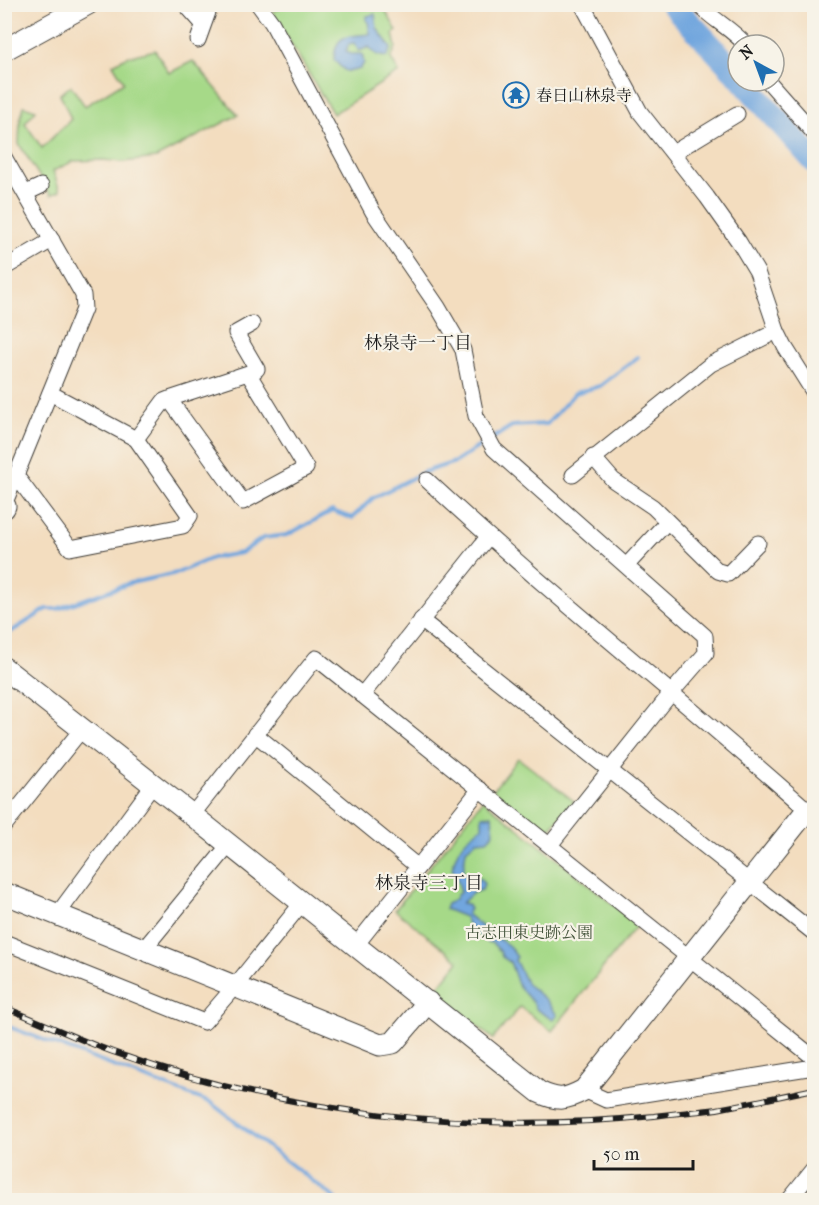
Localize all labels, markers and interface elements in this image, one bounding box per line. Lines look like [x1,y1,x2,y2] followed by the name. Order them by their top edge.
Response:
[726,33,786,93] north arrow
[736,40,758,63] text: N
[501,80,531,110] temple icon: 春日山林泉寺
[536,86,632,105] place label: 春日山林泉寺
[364,333,472,354] district label: 林泉寺一丁目
[375,873,483,894] district label: 林泉寺三丁目
[465,923,593,942] park label: 古志田東史跡公園
[594,1133,693,1171] scale bar
[603,1144,640,1165] text: 50 m

